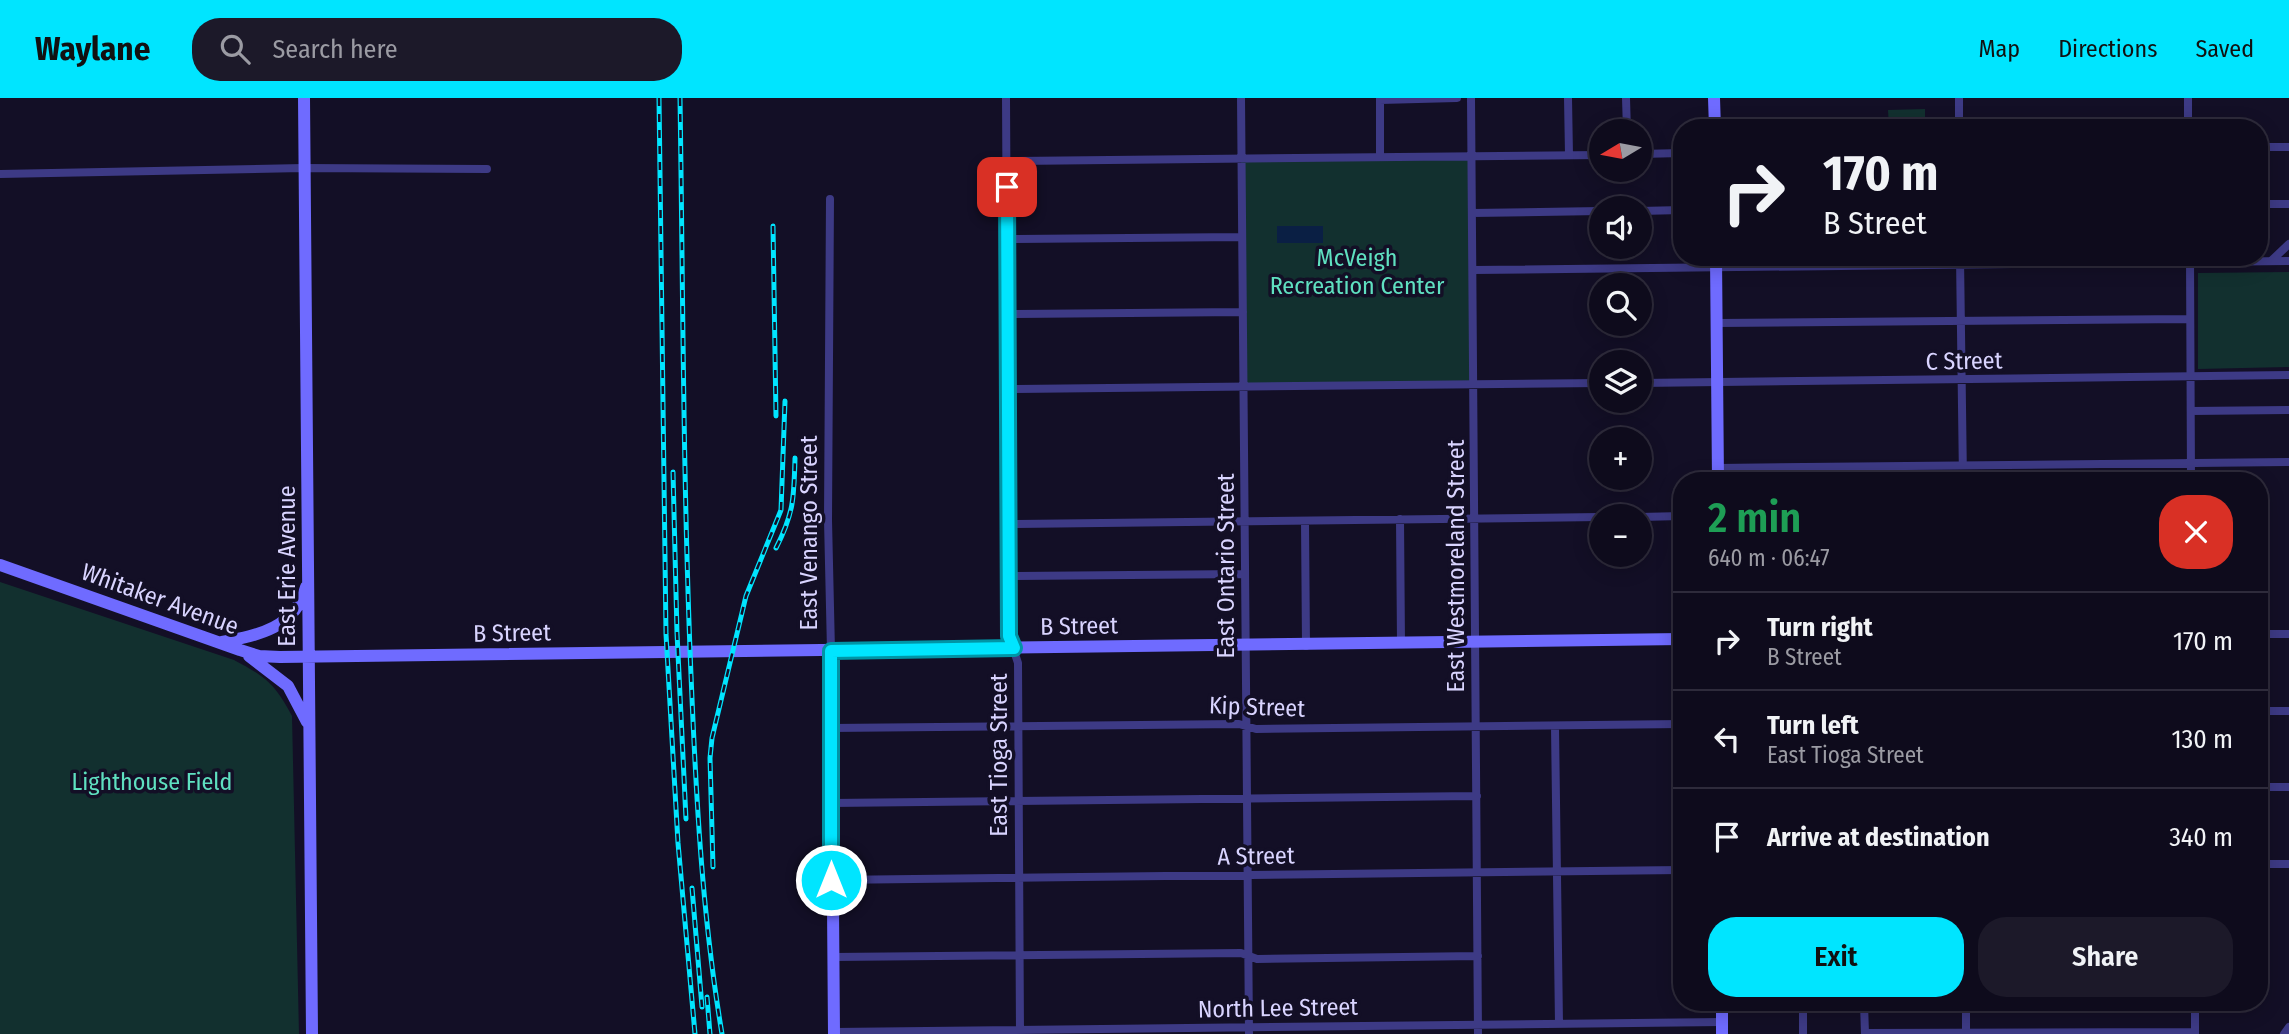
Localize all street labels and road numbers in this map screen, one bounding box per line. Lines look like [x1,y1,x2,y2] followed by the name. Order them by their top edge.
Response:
[1925,346,2003,376] street label: C Street
[795,435,823,631] street label: East Venango Street
[1442,439,1470,692] street label: East Westmoreland Street
[1212,473,1240,659] street label: East Ontario Street
[273,485,301,647] street label: East Erie Avenue
[78,558,242,640] street label: Whitaker Avenue
[1040,611,1118,641] street label: B Street
[473,618,551,648] street label: B Street
[985,673,1013,837] street label: East Tioga Street
[1208,691,1306,723] street label: Kip Street
[1217,841,1295,871] street label: A Street
[1198,993,1358,1023] street label: North Lee Street

